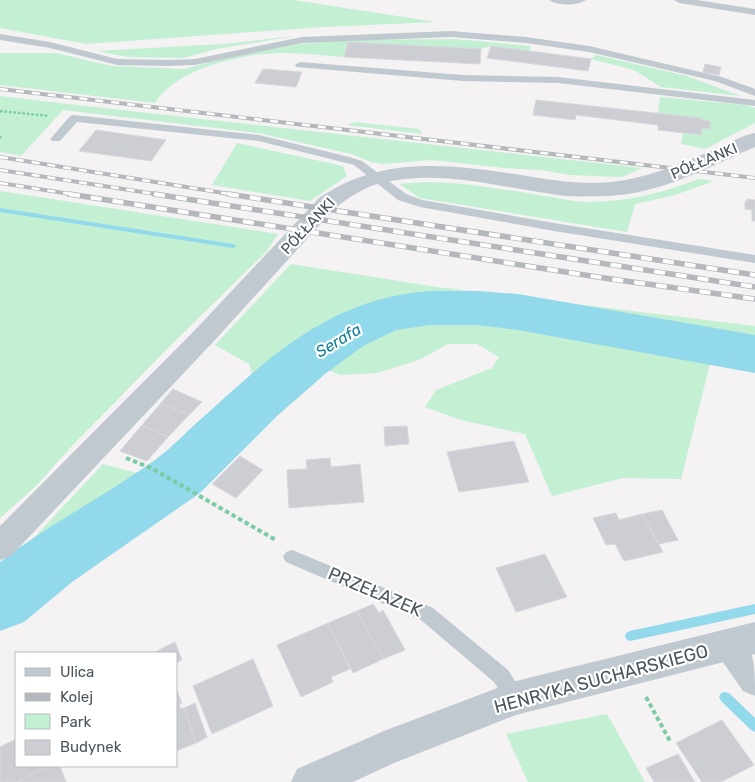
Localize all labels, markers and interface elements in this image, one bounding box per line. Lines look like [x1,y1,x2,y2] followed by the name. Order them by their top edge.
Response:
[668,139,740,183] street label: PÓŁŁANKI
[277,194,339,258] street label: PÓŁŁANKI
[312,319,364,361] water label: Serafa
[325,562,425,622] street label: PRZEŁAZEK
[492,640,710,718] street label: HENRYKA SUCHARSKIEGO
[15,652,178,767] legend
[60,663,94,681] text: Ulica
[60,688,93,706] text: Kolej
[60,713,91,731] text: Park
[60,738,122,756] text: Budynek

